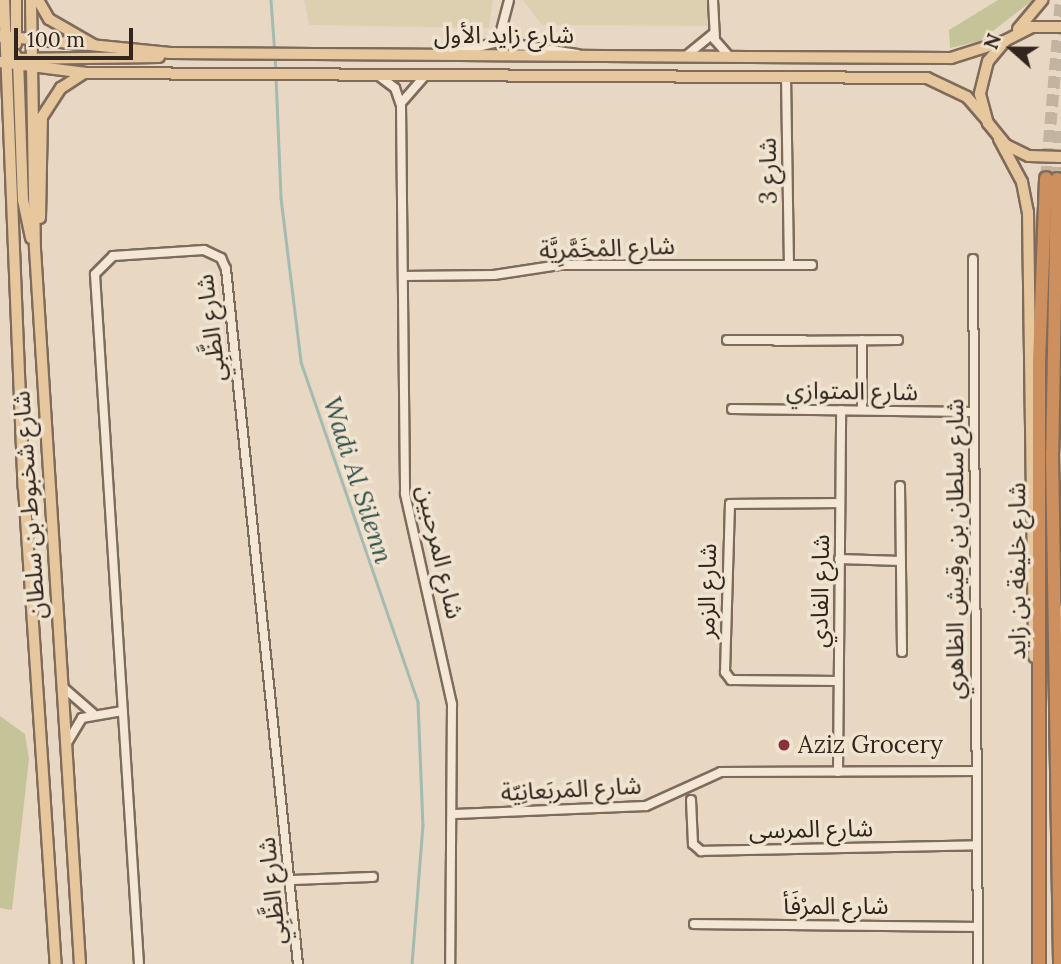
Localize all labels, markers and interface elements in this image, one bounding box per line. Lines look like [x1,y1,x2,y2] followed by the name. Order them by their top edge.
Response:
[18,14,136,58] scale bar
[977,14,1047,84] north arrow
[434,21,574,49] street label: شارع زايد الأول
[27,26,85,53] text: 100 m
[979,30,1006,53] text: N
[753,138,783,204] street label: شارع 3
[539,231,675,265] street label: شارع المْخَمَّرِيَّة
[190,273,232,383] street label: شارع الظَّبِي
[786,375,918,407] street label: شارع المتوازي
[7,390,51,620] street label: شارع شخبوط بن سلطان
[316,393,400,567] water label: Wadi Al Silenn
[941,399,969,699] street label: شارع سلطان بن وقيش الظاهري
[411,482,469,622] street label: شارع المرحبين
[1003,482,1031,660] street label: شارع خليفة بن زايد
[805,534,835,648] street label: شارع الفادي
[692,543,722,639] street label: شارع الزمر
[798,731,943,759] place label: Aziz Grocery
[776,737,792,753] marker: Aziz Grocery
[500,771,642,807] street label: شارع المَربَعانِيّة
[749,814,873,844] street label: شارع المرسى
[252,836,292,946] street label: شارع الظَّبِي
[783,892,889,920] street label: شارع المرْفَأ

